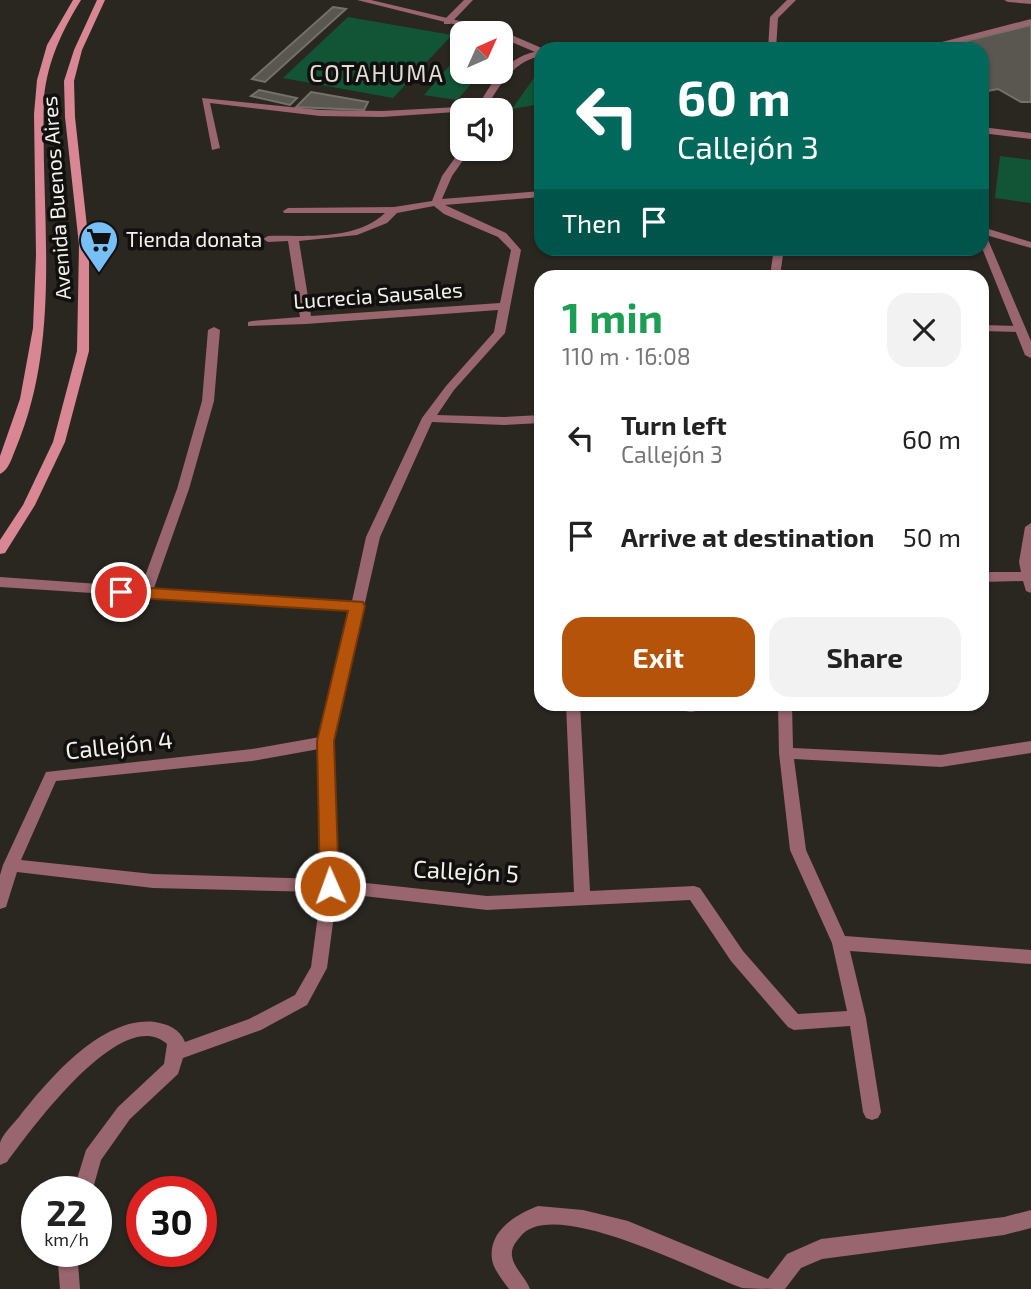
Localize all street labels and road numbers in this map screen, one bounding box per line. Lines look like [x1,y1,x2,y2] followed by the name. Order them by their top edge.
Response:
[36,95,75,301] street label: Avenida Buenos Aires
[292,276,463,313] street label: Lucrecia Sausales
[64,724,174,765] street label: Callejón 4
[412,853,520,888] street label: Callejón 5

